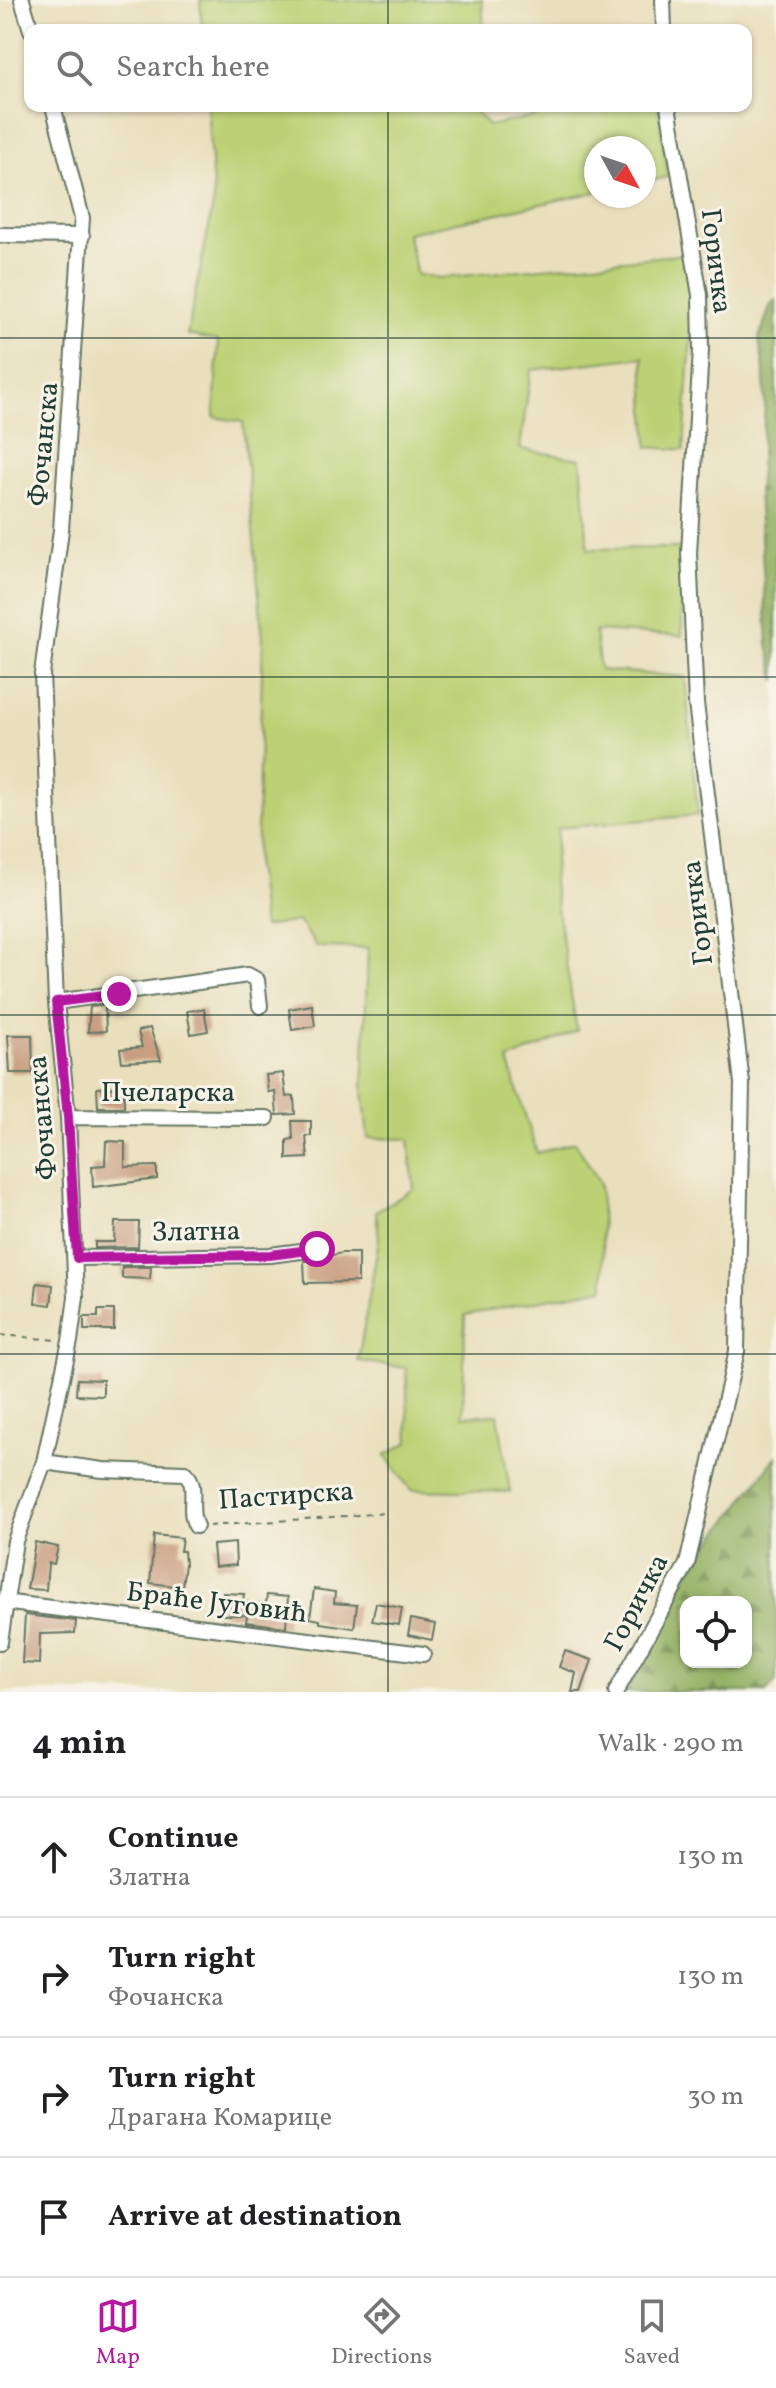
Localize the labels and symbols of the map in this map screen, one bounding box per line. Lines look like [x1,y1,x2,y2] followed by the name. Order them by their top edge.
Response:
[584,136,656,208] north arrow
[690,206,741,316] street label: Горичка
[20,380,69,508] street label: Фочанска
[673,858,724,968] street label: Горичка
[101,976,137,1012] route end
[19,1054,68,1182] street label: Фочанска
[101,1074,235,1113] street label: Пчеларска
[151,1212,241,1253] street label: Златна
[299,1231,335,1267] route start
[217,1472,355,1521] street label: Пастирска
[595,1547,679,1659] street label: Горичка
[124,1573,309,1634] street label: Браће Југовић

